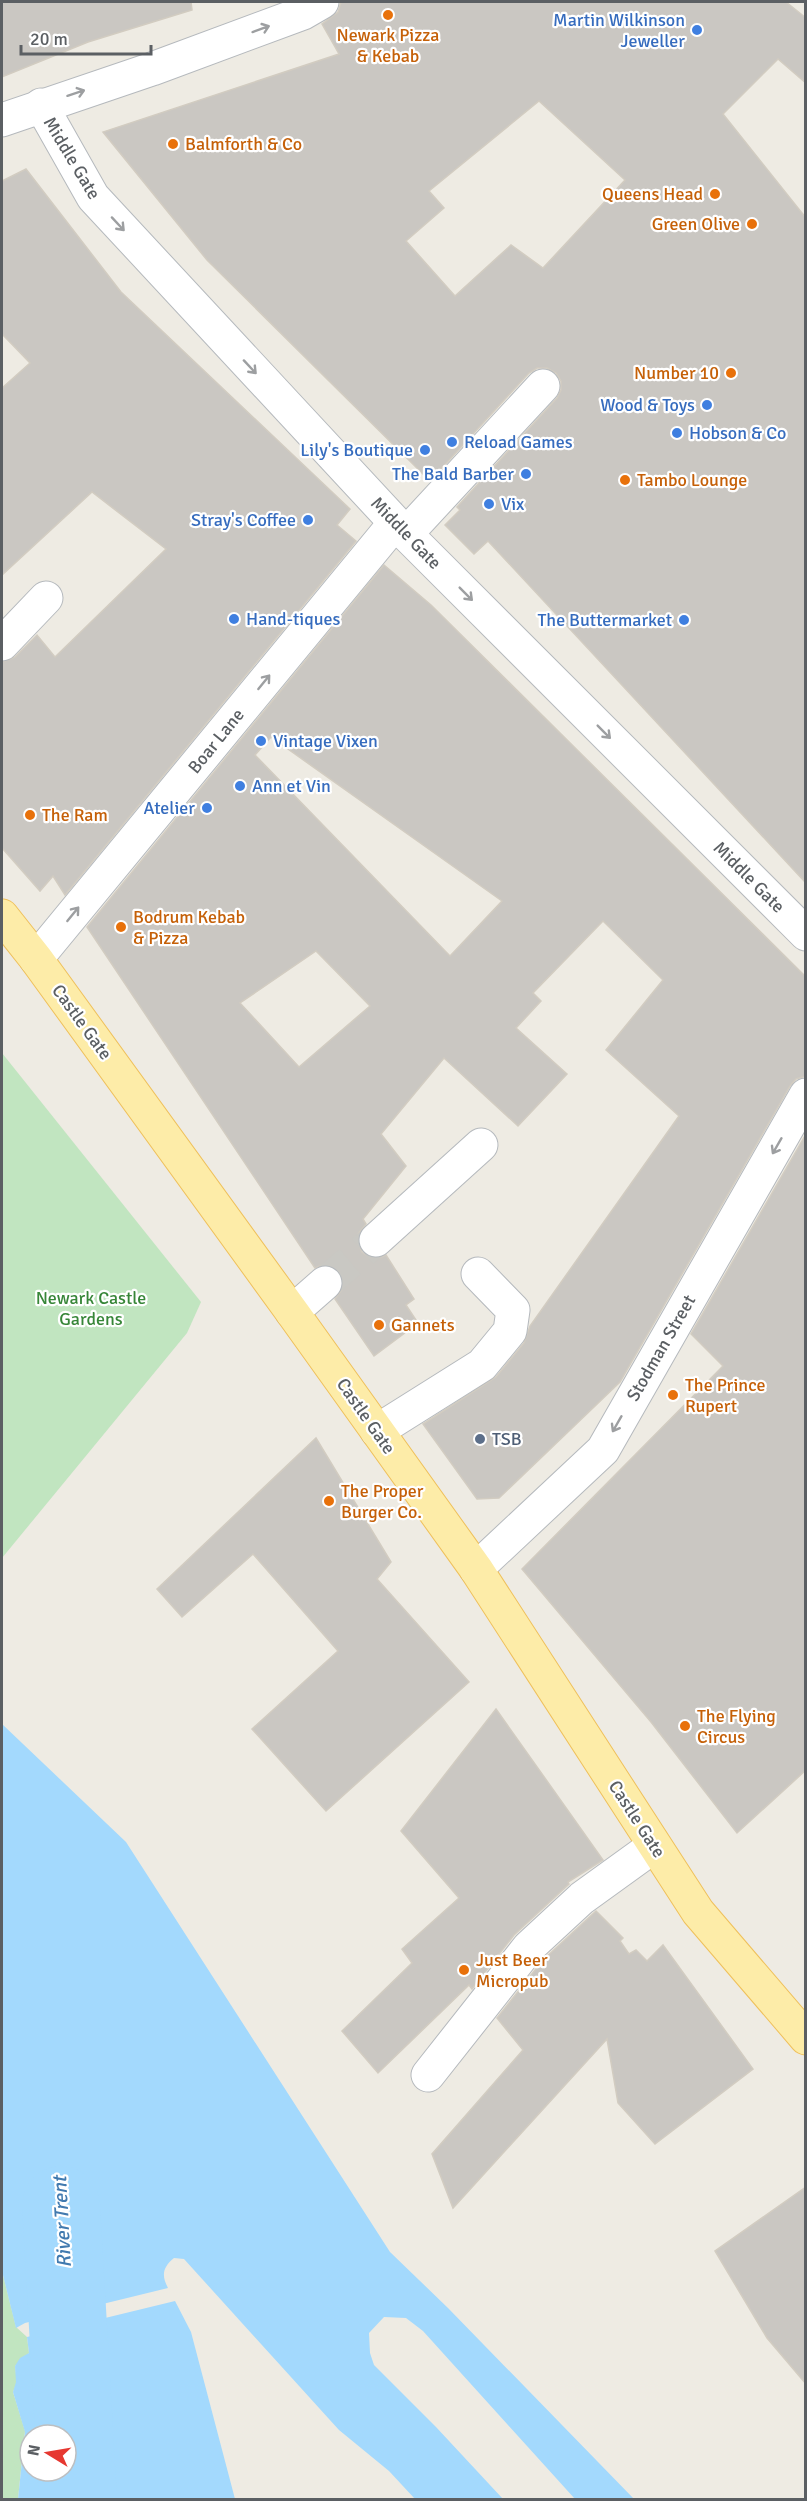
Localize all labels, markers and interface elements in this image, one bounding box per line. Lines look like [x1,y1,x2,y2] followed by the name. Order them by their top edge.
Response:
[381,8,395,22] marker: Newark Pizza & Kebab
[553,9,685,52] place label: Martin Wilkinson Jeweller
[21,18,152,56] scale bar
[251,22,269,33] one-way arrow
[690,23,704,37] marker: Martin Wilkinson Jeweller
[337,24,439,67] place label: Newark Pizza & Kebab
[30,28,68,50] text: 20 m
[66,87,85,98] one-way arrow
[39,113,105,203] street label: Middle Gate
[185,133,302,155] place label: Balmforth & Co
[166,137,180,151] marker: Balmforth & Co
[602,183,703,205] place label: Queens Head
[708,187,722,201] marker: Queens Head
[652,213,740,235] place label: Green Olive
[111,216,125,231] one-way arrow
[745,217,759,231] marker: Green Olive
[243,359,257,374] one-way arrow
[634,362,719,384] place label: Number 10
[724,366,738,380] marker: Number 10
[600,394,695,416] place label: Wood & Toys
[700,398,714,412] marker: Wood & Toys
[689,422,786,444] place label: Hobson & Co
[670,426,684,440] marker: Hobson & Co
[464,431,573,453] place label: Reload Games
[445,435,459,449] marker: Reload Games
[300,439,413,461] place label: Lily's Boutique
[418,443,432,457] marker: Lily's Boutique
[392,463,514,485] place label: The Bald Barber
[519,467,533,481] marker: The Bald Barber
[637,469,747,491] place label: Tambo Lounge
[618,473,632,487] marker: Tambo Lounge
[366,492,446,574] street label: Middle Gate
[501,493,525,515] place label: Vix
[482,497,496,511] marker: Vix
[191,509,296,531] place label: Stray's Coffee
[301,513,315,527] marker: Stray's Coffee
[458,587,473,601] one-way arrow
[246,608,341,630] place label: Hand-tiques
[537,609,672,631] place label: The Buttermarket
[227,612,241,626] marker: Hand-tiques
[677,613,691,627] marker: The Buttermarket
[257,675,271,690] one-way arrow
[183,704,249,778] street label: Boar Lane
[596,724,611,739] one-way arrow
[273,730,378,752] place label: Vintage Vixen
[254,734,268,748] marker: Vintage Vixen
[252,775,331,797] place label: Ann et Vin
[233,779,247,793] marker: Ann et Vin
[143,797,195,819] place label: Atelier
[200,801,214,815] marker: Atelier
[42,804,108,826] place label: The Ram
[23,808,37,822] marker: The Ram
[709,837,789,917] street label: Middle Gate
[67,906,80,922] one-way arrow
[133,906,245,949] place label: Bodrum Kebab & Pizza
[114,920,128,934] marker: Bodrum Kebab & Pizza
[47,980,117,1064] street label: Castle Gate
[770,1137,782,1154] one-way arrow
[36,1287,146,1330] park label: Newark Castle Gardens
[622,1291,700,1405] street label: Stodman Street
[391,1314,455,1336] place label: Gannets
[372,1318,386,1332] marker: Gannets
[332,1374,400,1458] street label: Castle Gate
[685,1374,766,1417] place label: The Prince Rupert
[666,1388,680,1402] marker: The Prince Rupert
[611,1416,623,1433] one-way arrow
[492,1428,522,1450] place label: TSB
[473,1432,487,1446] marker: TSB
[341,1480,424,1523] place label: The Proper Burger Co.
[322,1494,336,1508] marker: The Proper Burger Co.
[697,1705,776,1748] place label: The Flying Circus
[678,1719,692,1733] marker: The Flying Circus
[604,1776,670,1862] street label: Castle Gate
[476,1949,548,1992] place label: Just Beer Micropub
[457,1963,471,1977] marker: Just Beer Micropub
[47,2174,77,2268] water label: River Trent
[18,2423,78,2483] north arrow
[23,2443,45,2458] text: N

